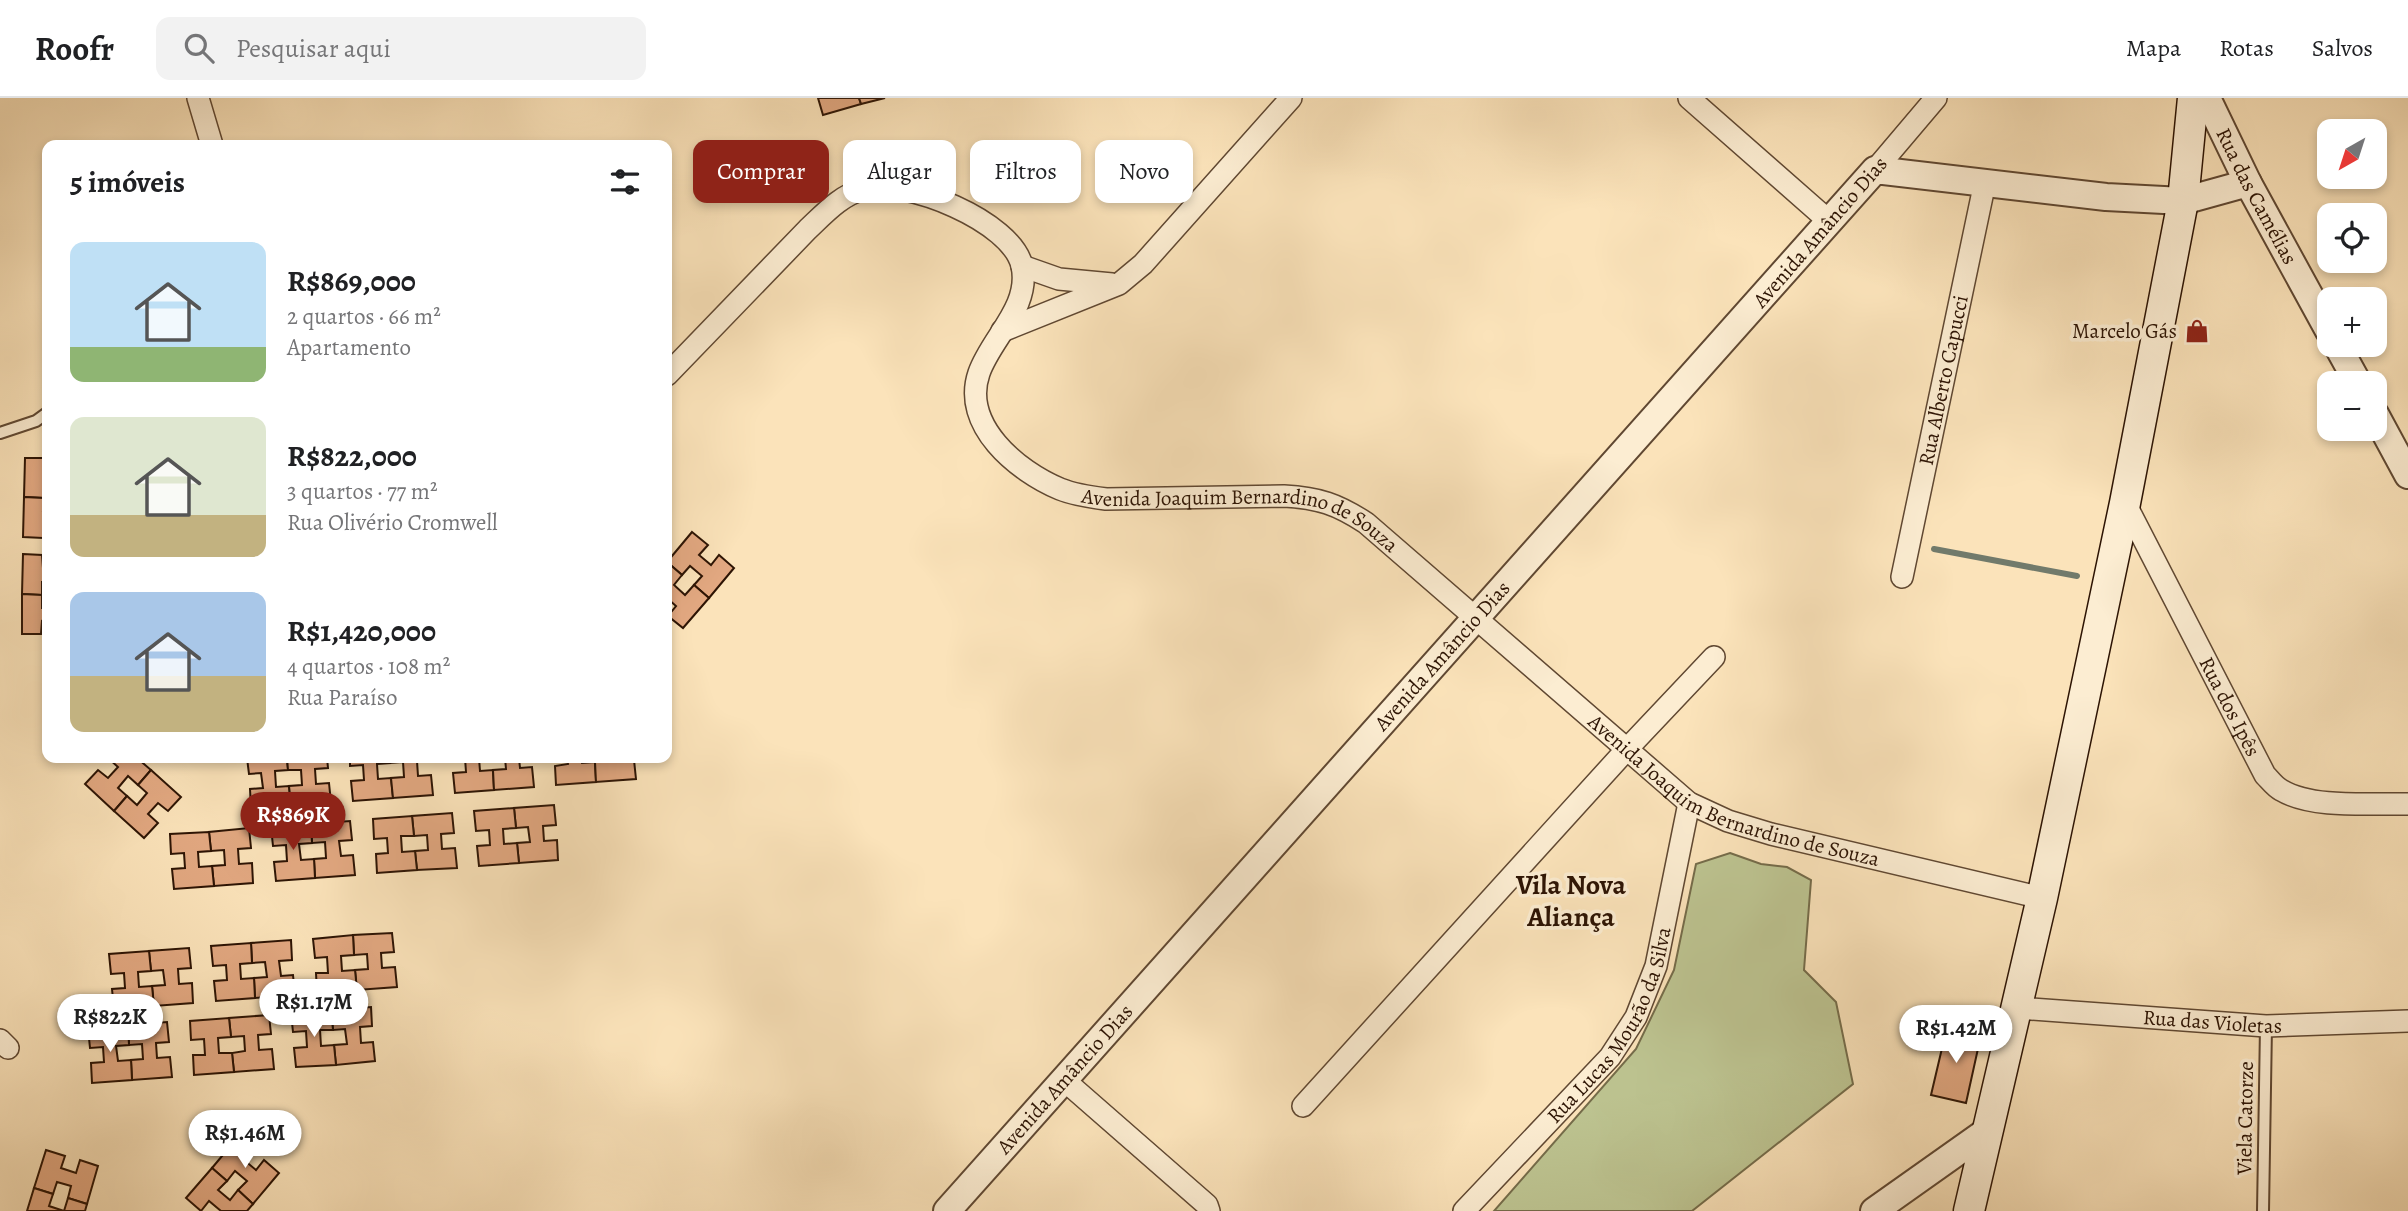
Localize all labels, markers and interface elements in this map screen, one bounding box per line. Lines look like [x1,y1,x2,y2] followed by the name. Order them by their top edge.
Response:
[156,17,646,80] search box
[35,26,114,71] text: Roofr
[180,29,218,67] icon: search
[236,31,391,66] text: Pesquisar aqui
[2126,32,2181,64] text: Mapa
[2219,32,2274,64] text: Rotas
[2312,32,2373,64] text: Salvos
[2317,119,2387,189] north arrow
[2317,119,2387,441] map controls
[2210,123,2304,269] street label: Rua das Camélias
[693,140,829,203] chip: Comprar
[843,140,956,203] chip: Alugar
[970,140,1081,203] chip: Filtros
[1095,140,1193,203] chip: Novo
[1746,150,1894,314] street label: Avenida Amâncio Dias
[70,162,185,202] text: 5 imóveis
[606,163,644,201] icon: filters
[2317,203,2387,273] button: locate
[287,261,416,301] text: R$869,000
[126,270,210,354] icon: home
[2317,287,2387,357] button: +
[1912,293,1975,468] street label: Rua Alberto Capucci
[287,301,441,332] text: 2 quartos · 66 m²
[2072,317,2177,345] place label: Marcelo Gás
[2183,317,2211,345] shop icon: Marcelo Gás
[287,332,411,363] text: Apartamento
[2317,371,2387,441] button: −
[287,436,417,476] text: R$822,000
[126,445,210,529] icon: home
[287,476,438,507] text: 3 quartos · 77 m²
[1079,481,1404,559] street label: Avenida Joaquim Bernardino de Souza
[287,507,498,538] text: Rua Olivério Cromwell
[1367,575,1516,737] street label: Avenida Amâncio Dias
[287,611,436,651] text: R$1,420,000
[126,620,210,704] icon: home
[287,651,450,682] text: 4 quartos · 108 m²
[2193,652,2267,761] street label: Rua dos Ipês
[287,682,398,713] text: Rua Paraíso
[1581,707,1883,873] street label: Avenida Joaquim Bernardino de Souza
[236,792,350,852] pin: R$869K
[256,799,330,830] text: R$869K
[1515,866,1627,936] district label: Vila Nova Aliança
[1540,924,1678,1129] street label: Rua Lucas Mourão da Silva
[249,979,379,1039] pin: R$1.17M
[275,986,353,1017] text: R$1.17M
[53,995,167,1054] pin: R$822K
[990,998,1139,1161] street label: Avenida Amâncio Dias
[73,1001,147,1032] text: R$822K
[2142,1003,2283,1040] street label: Rua das Violetas
[1891,1006,2021,1065] pin: R$1.42M
[1915,1012,1997,1043] text: R$1.42M
[2230,1061,2260,1176] street label: Viela Catorze
[180,1110,310,1170] pin: R$1.46M
[205,1117,285,1148] text: R$1.46M

